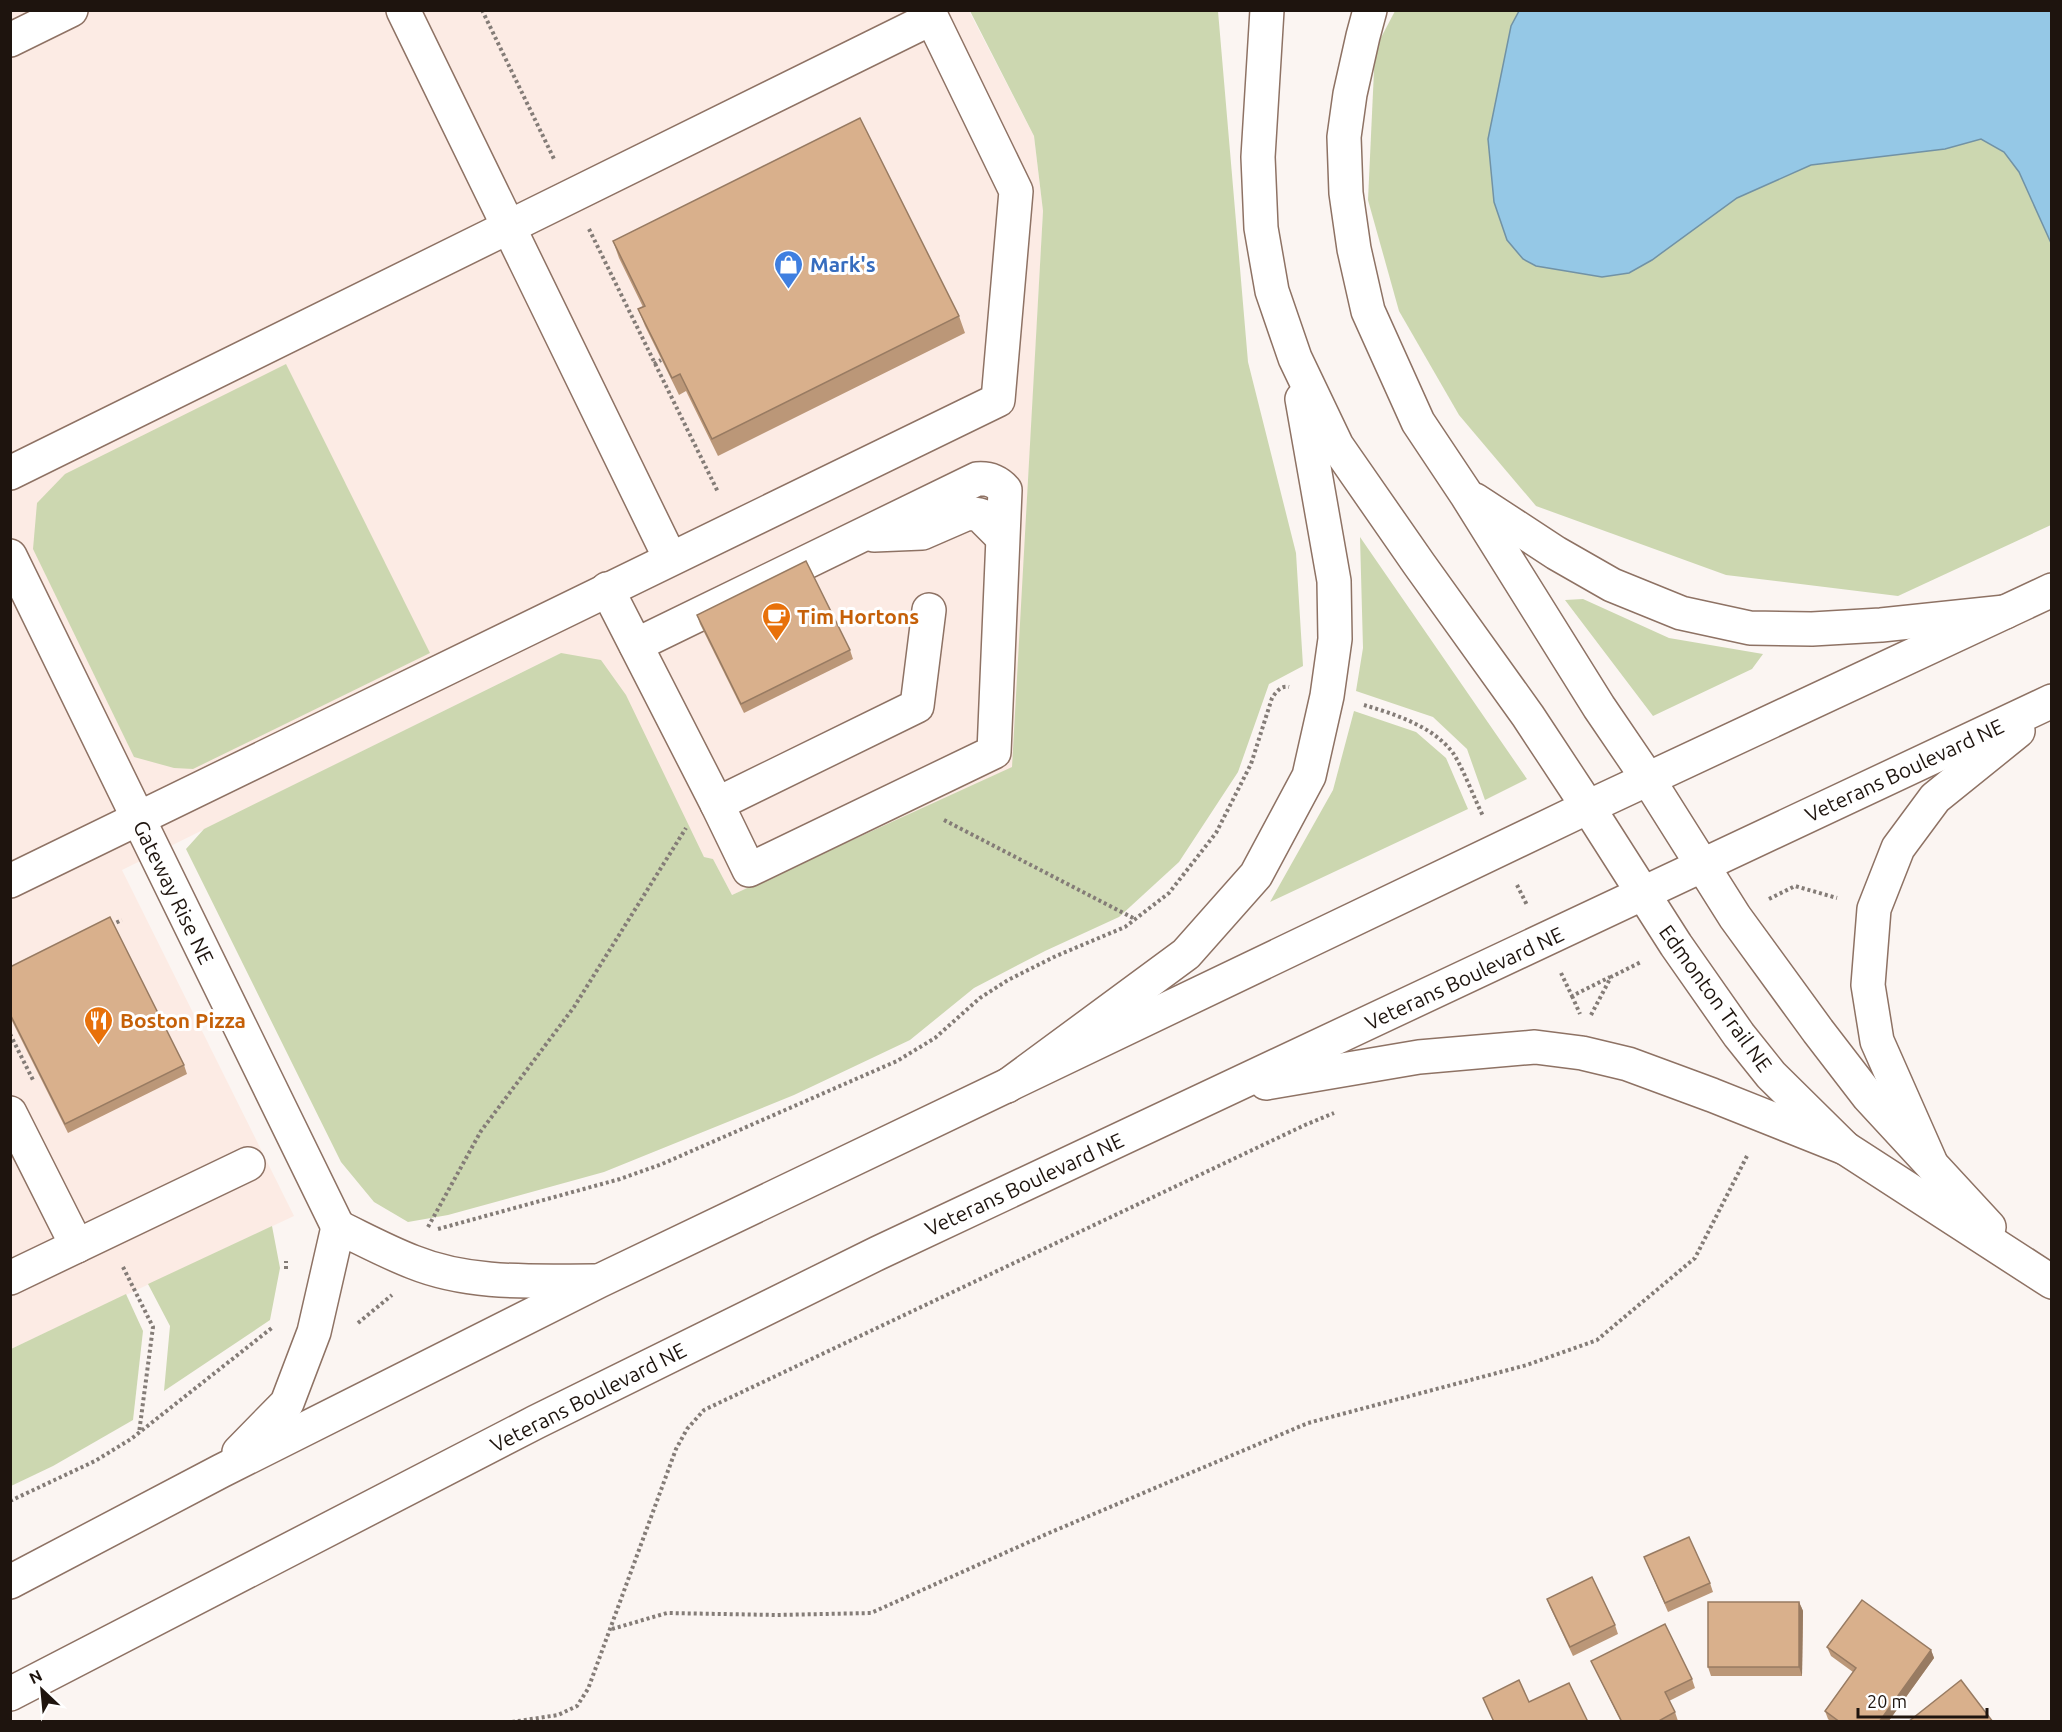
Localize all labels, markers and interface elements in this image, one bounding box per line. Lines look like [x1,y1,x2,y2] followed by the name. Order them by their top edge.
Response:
[773,248,805,290] shop icon: Mark's
[810,252,876,276] place label: Mark's
[760,600,792,642] cafe icon: Tim Hortons
[797,604,919,628] place label: Tim Hortons
[1801,713,2007,827] street label: Veterans Boulevard NE
[129,816,219,968] street label: Gateway Rise NE
[1655,920,1777,1076] street label: Edmonton Trail NE
[1361,921,1567,1035] street label: Veterans Boulevard NE
[83,1004,115,1046] restaurant icon: Boston Pizza
[120,1008,246,1032] place label: Boston Pizza
[921,1127,1127,1241] street label: Veterans Boulevard NE
[486,1337,690,1457] street label: Veterans Boulevard NE
[12,1660,72,1720] north arrow
[26,1666,45,1687] text: N
[1858,1681,1987,1719] scale bar
[1867,1691,1907,1711] text: 20 m

